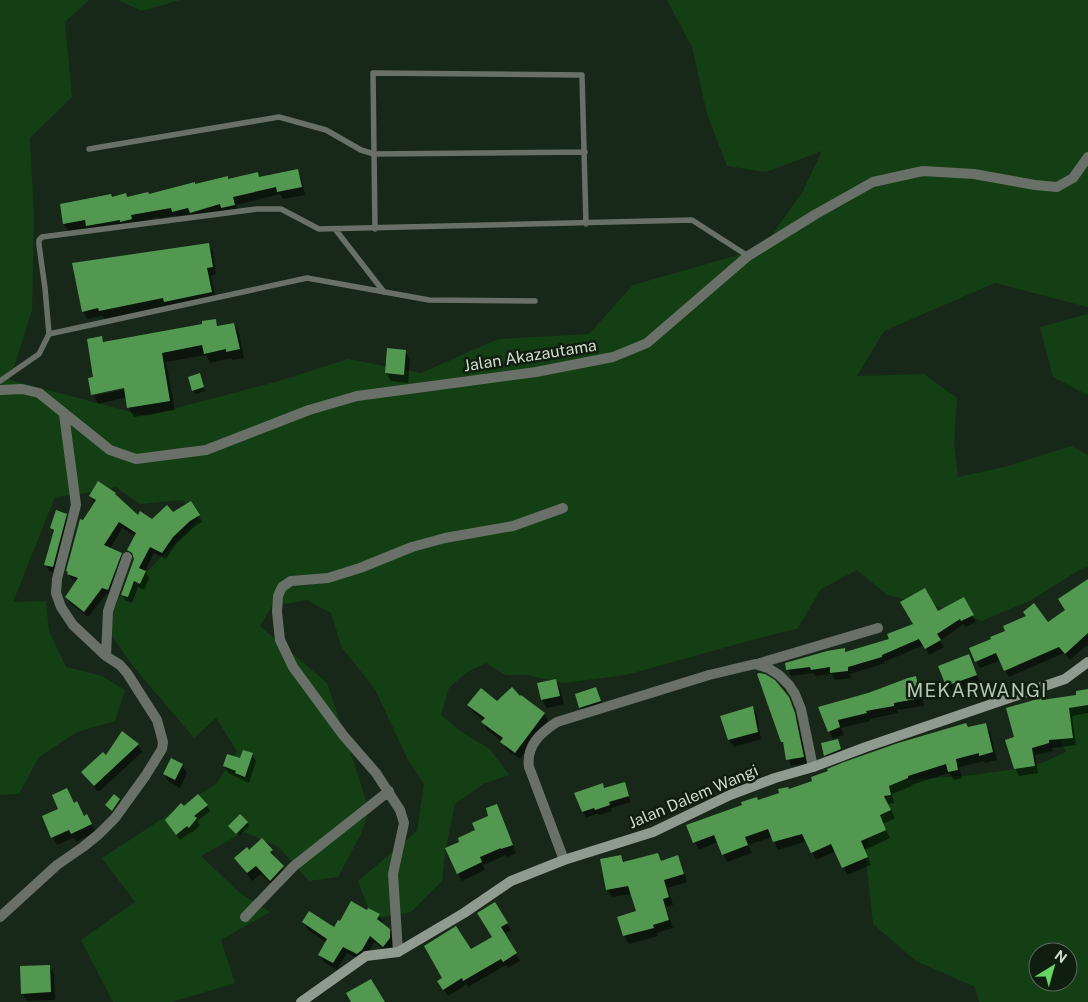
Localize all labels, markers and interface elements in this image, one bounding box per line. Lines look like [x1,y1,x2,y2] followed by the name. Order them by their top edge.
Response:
[462,336,598,375] street label: Jalan Akazautama
[907,679,1047,701] district label: MEKARWANGI
[625,761,761,832] street label: Jalan Dalem Wangi
[1028,942,1078,992] north arrow
[1052,947,1070,966] text: N

